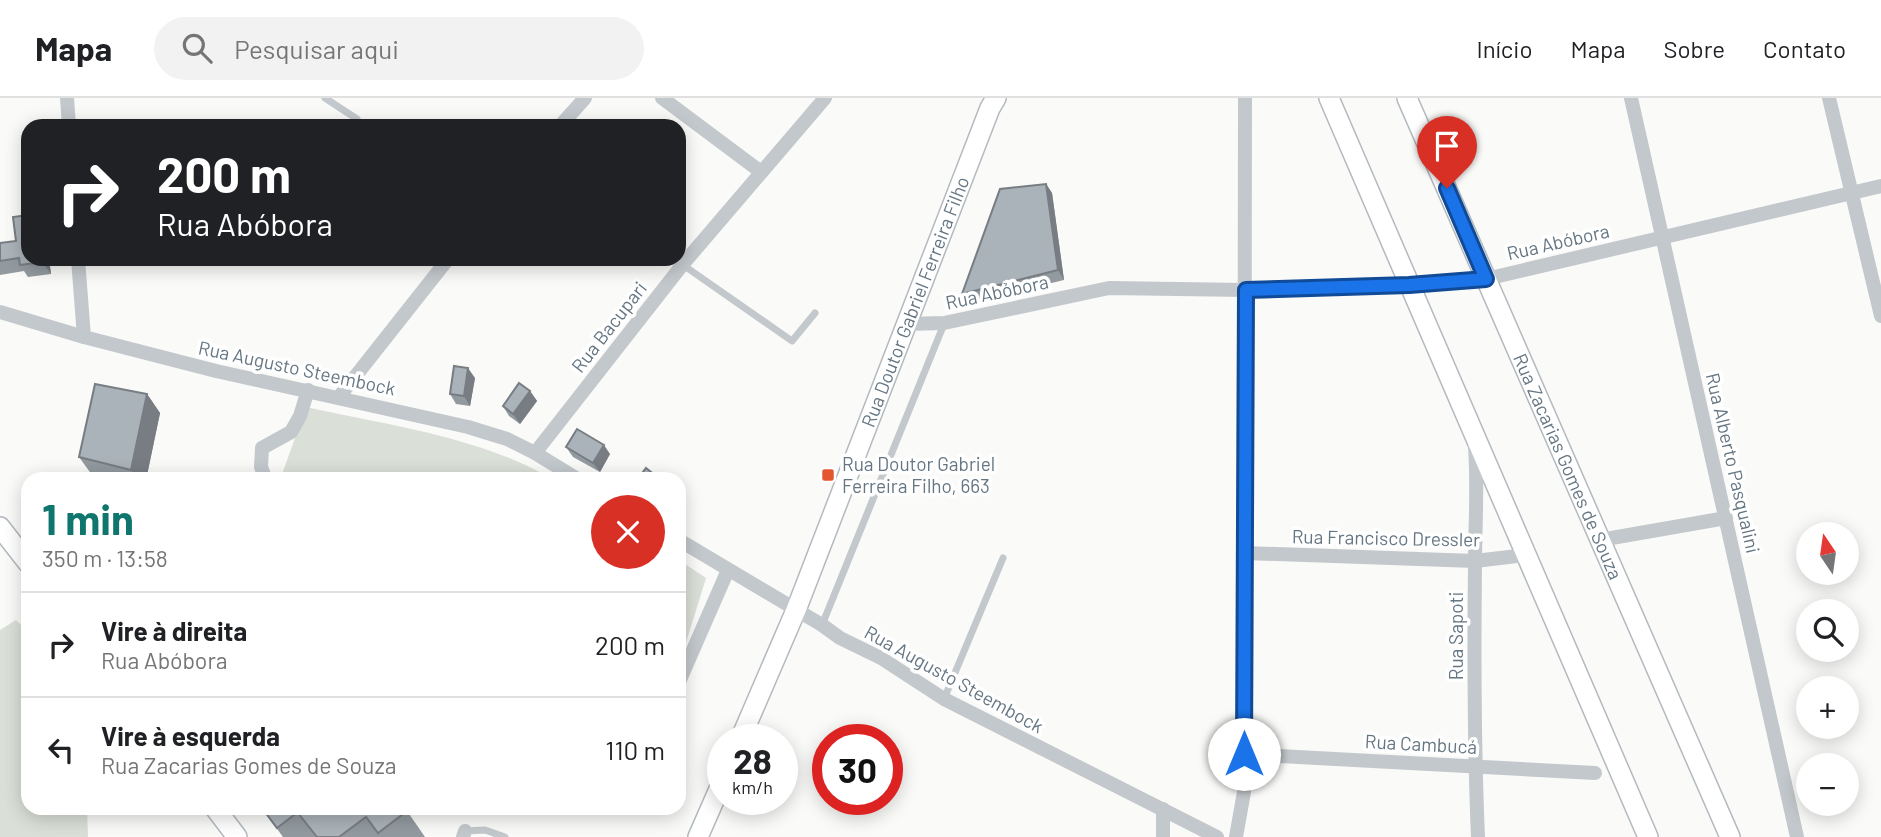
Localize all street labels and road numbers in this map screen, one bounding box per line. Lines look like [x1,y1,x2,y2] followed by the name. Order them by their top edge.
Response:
[856,173,973,430] street label: Rua Doutor Gabriel Ferreira Filho
[1504,219,1611,264] street label: Rua Abóbora
[943,269,1050,314] street label: Rua Abóbora
[566,277,651,377] street label: Rua Bacupari
[196,335,398,400] street label: Rua Augusto Steembock
[1509,350,1628,583] street label: Rua Zacarias Gomes de Souza
[1702,371,1765,555] street label: Rua Alberto Pasqualini
[1292,524,1480,551] street label: Rua Francisco Dressler
[1444,592,1467,680] street label: Rua Sapoti
[861,620,1048,737] street label: Rua Augusto Steembock
[1364,729,1478,758] street label: Rua Cambucá

